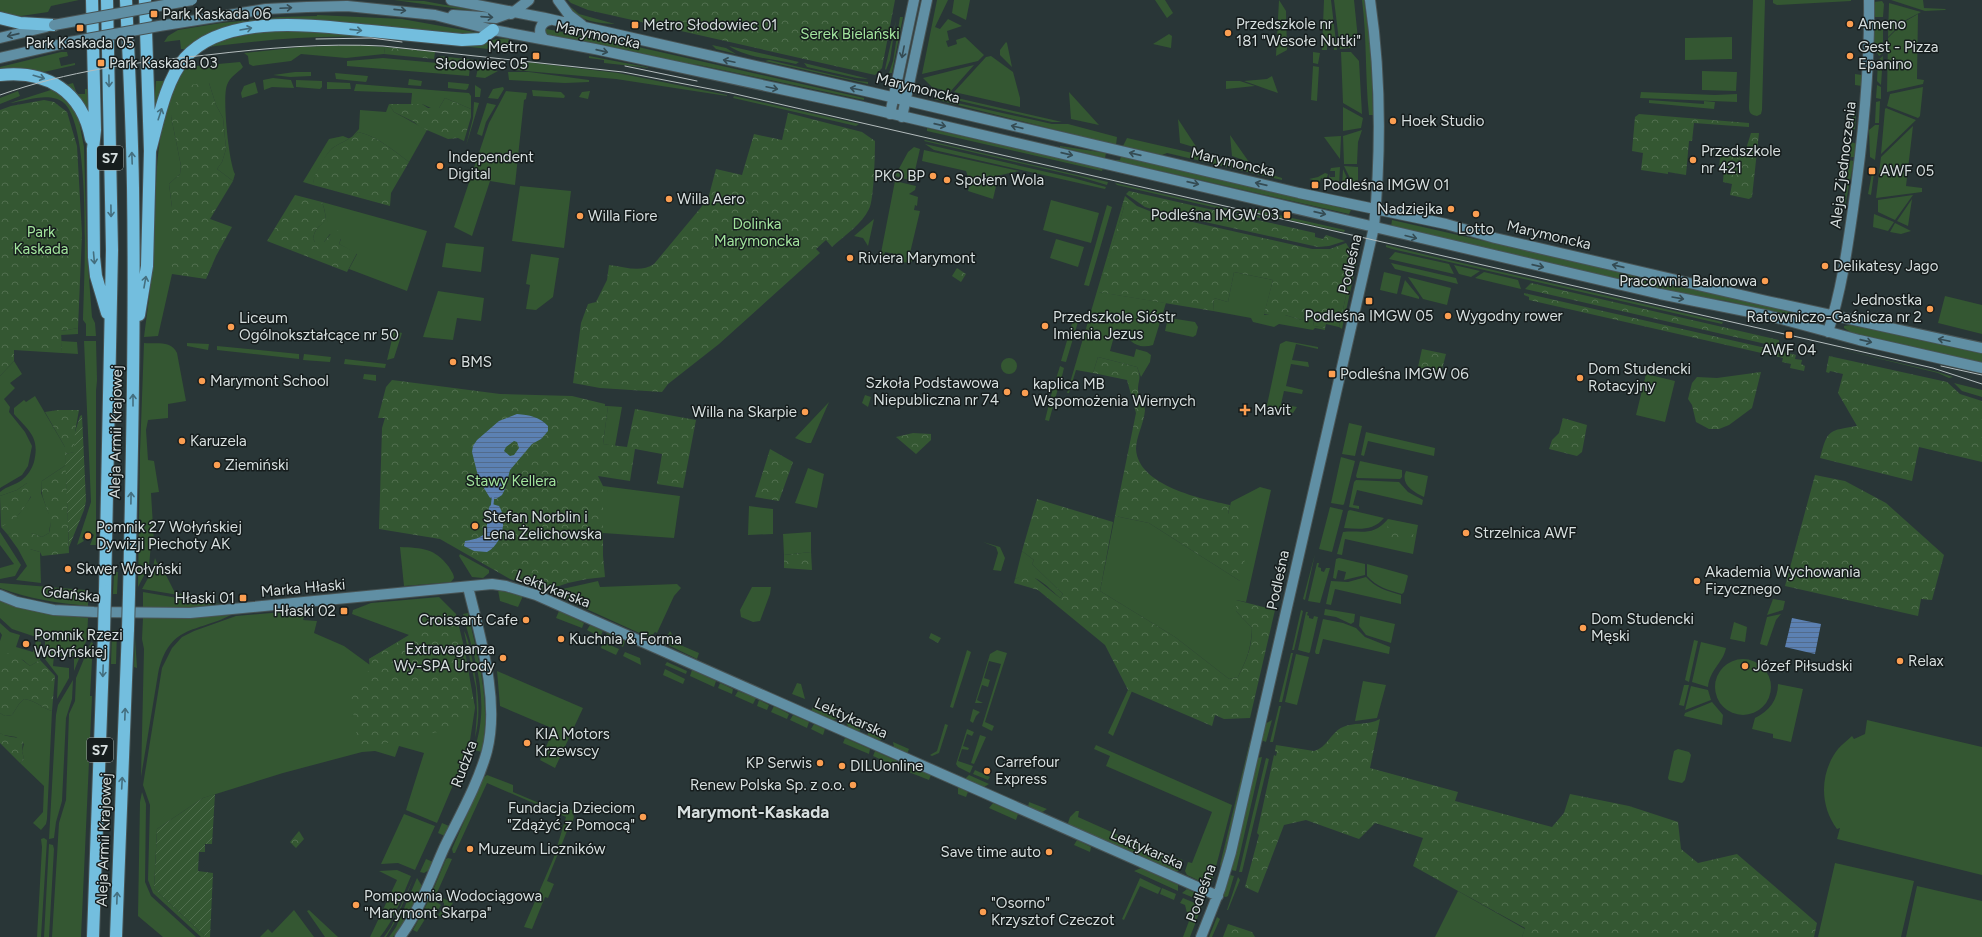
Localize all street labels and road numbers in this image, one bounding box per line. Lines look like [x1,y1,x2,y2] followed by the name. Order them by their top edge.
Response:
[554,17,642,53] street label: Marymoncka
[874,69,962,107] street label: Marymoncka
[1826,100,1860,230] street label: Aleja Zjednoczenia
[1189,144,1277,180] street label: Marymoncka
[97,146,123,170] road number: S7
[1505,217,1593,253] street label: Marymoncka
[1334,232,1366,296] street label: Podleśna
[106,365,126,499] street label: Aleja Armii Krajowej
[1263,548,1293,612] street label: Podleśna
[513,567,593,611] street label: Lektykarska
[260,575,346,601] street label: Marka Hłaski
[41,582,101,606] street label: Gdańska
[812,694,890,742] street label: Lektykarska
[87,738,113,762] road number: S7
[447,738,481,790] street label: Rudzka
[93,773,115,907] street label: Aleja Armii Krajowej
[1108,825,1186,873] street label: Lektykarska
[1182,861,1220,925] street label: Podleśna

